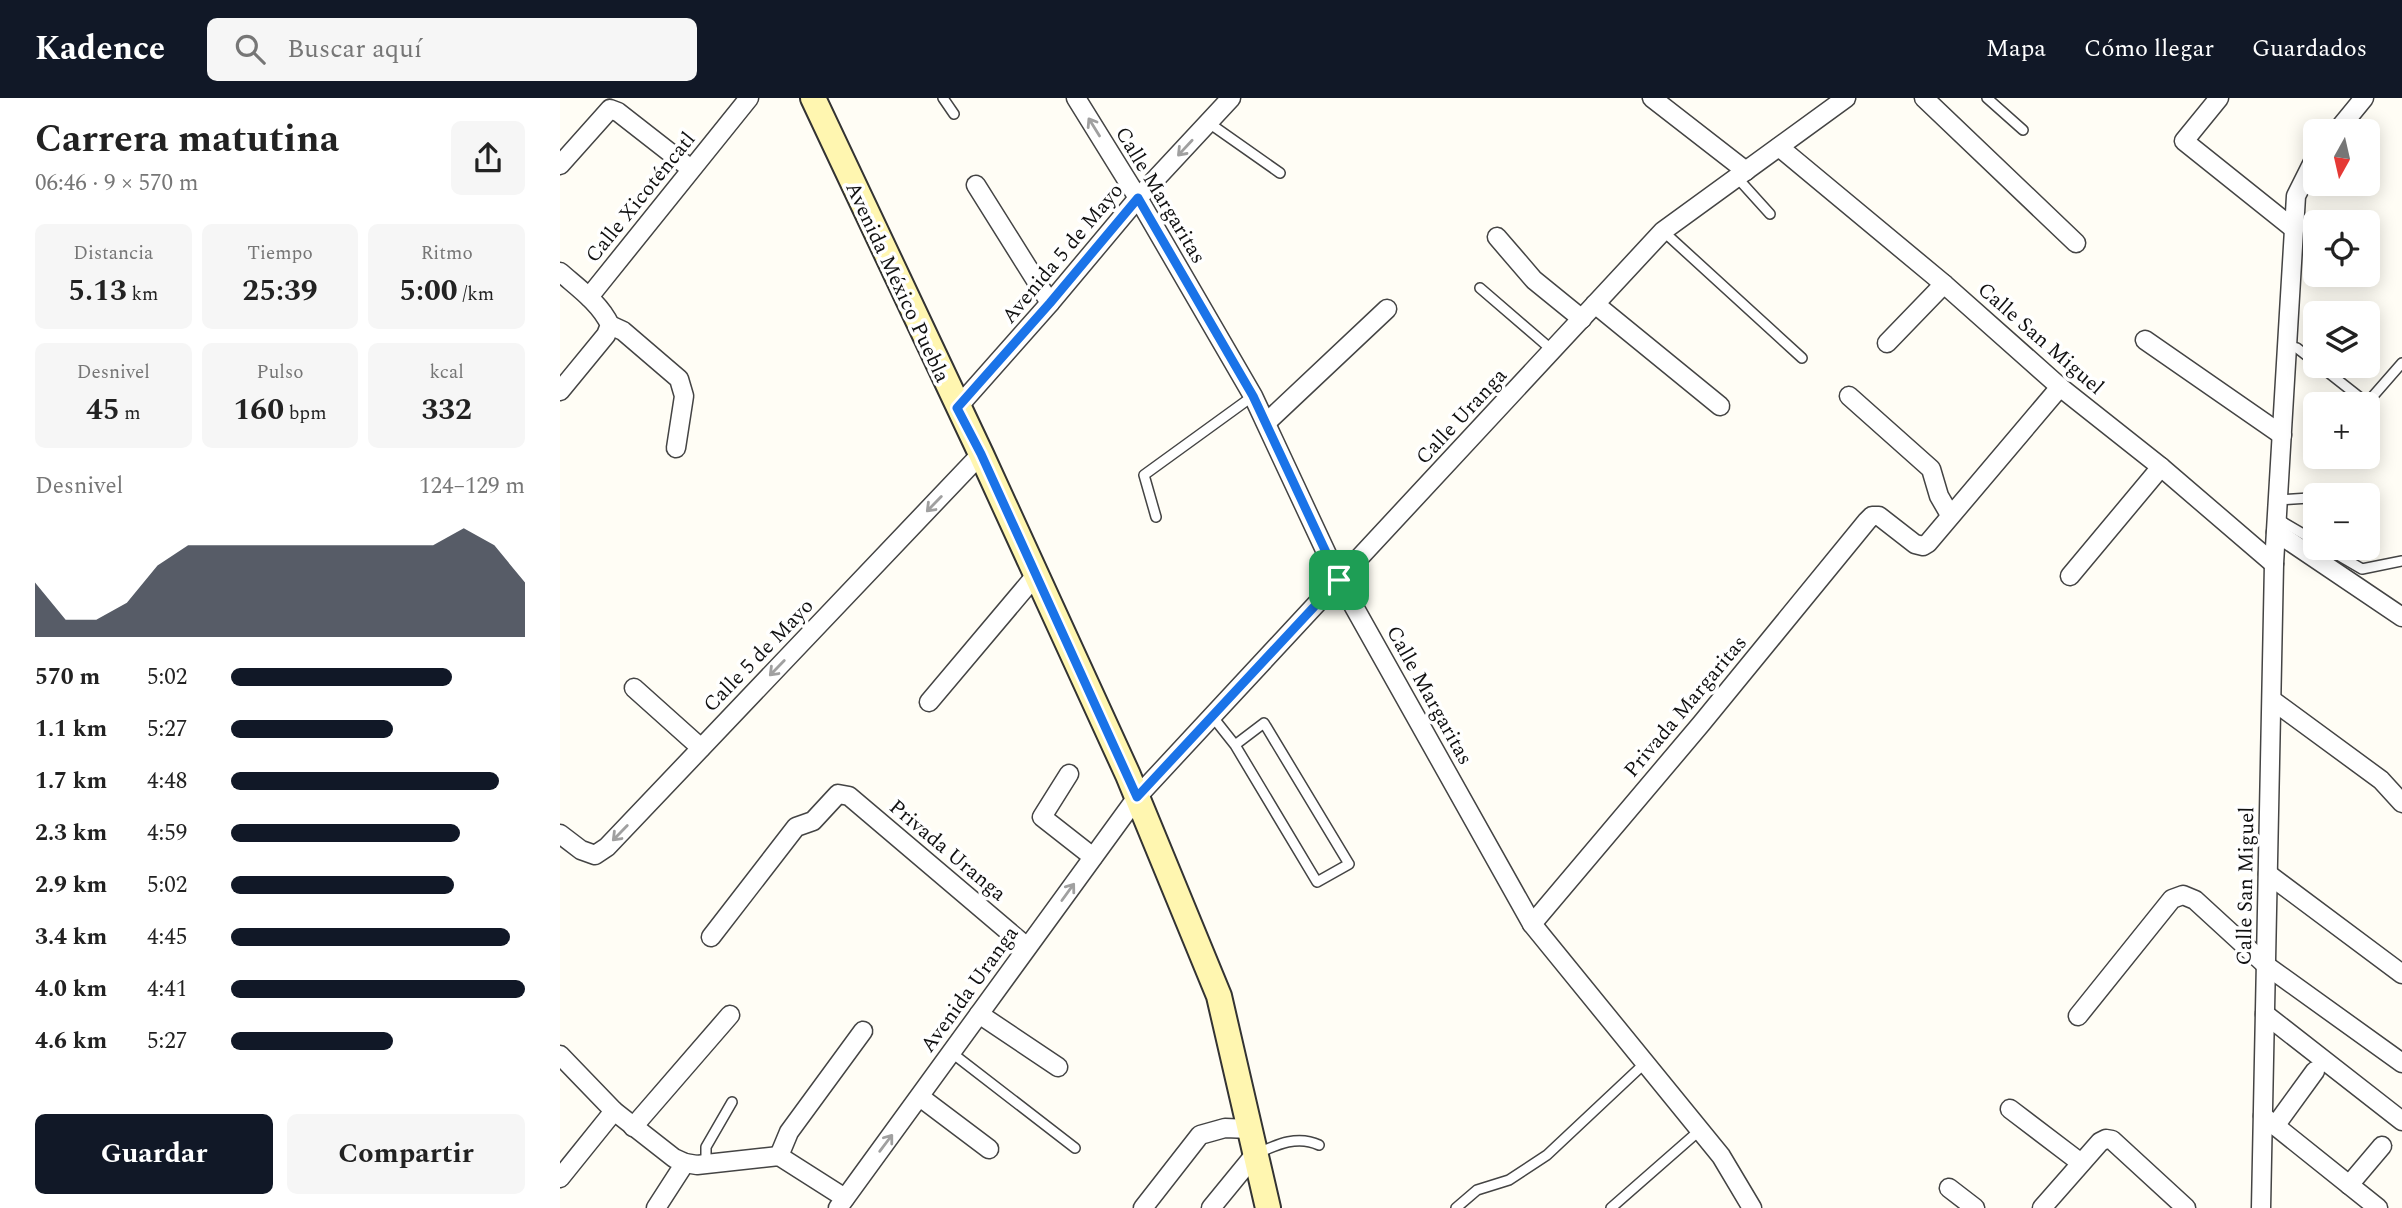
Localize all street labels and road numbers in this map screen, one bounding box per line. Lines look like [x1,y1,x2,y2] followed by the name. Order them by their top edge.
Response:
[1106,121,1214,270] street label: Calle Margaritas
[578,125,704,270] street label: Calle Xicoténcatl
[994,176,1132,331] street label: Avenida 5 de Mayo
[836,177,958,389] street label: Avenida México Puebla
[1970,275,2111,403] street label: Calle San Miguel
[1408,361,1516,472] street label: Calle Uranga
[696,591,822,720] street label: Calle 5 de Mayo
[1378,620,1481,771] street label: Calle Margaritas
[1616,628,1755,785] street label: Privada Margaritas
[882,792,1014,910] street label: Privada Uranga
[2229,806,2263,966] street label: Calle San Miguel
[913,919,1027,1060] street label: Avenida Uranga

